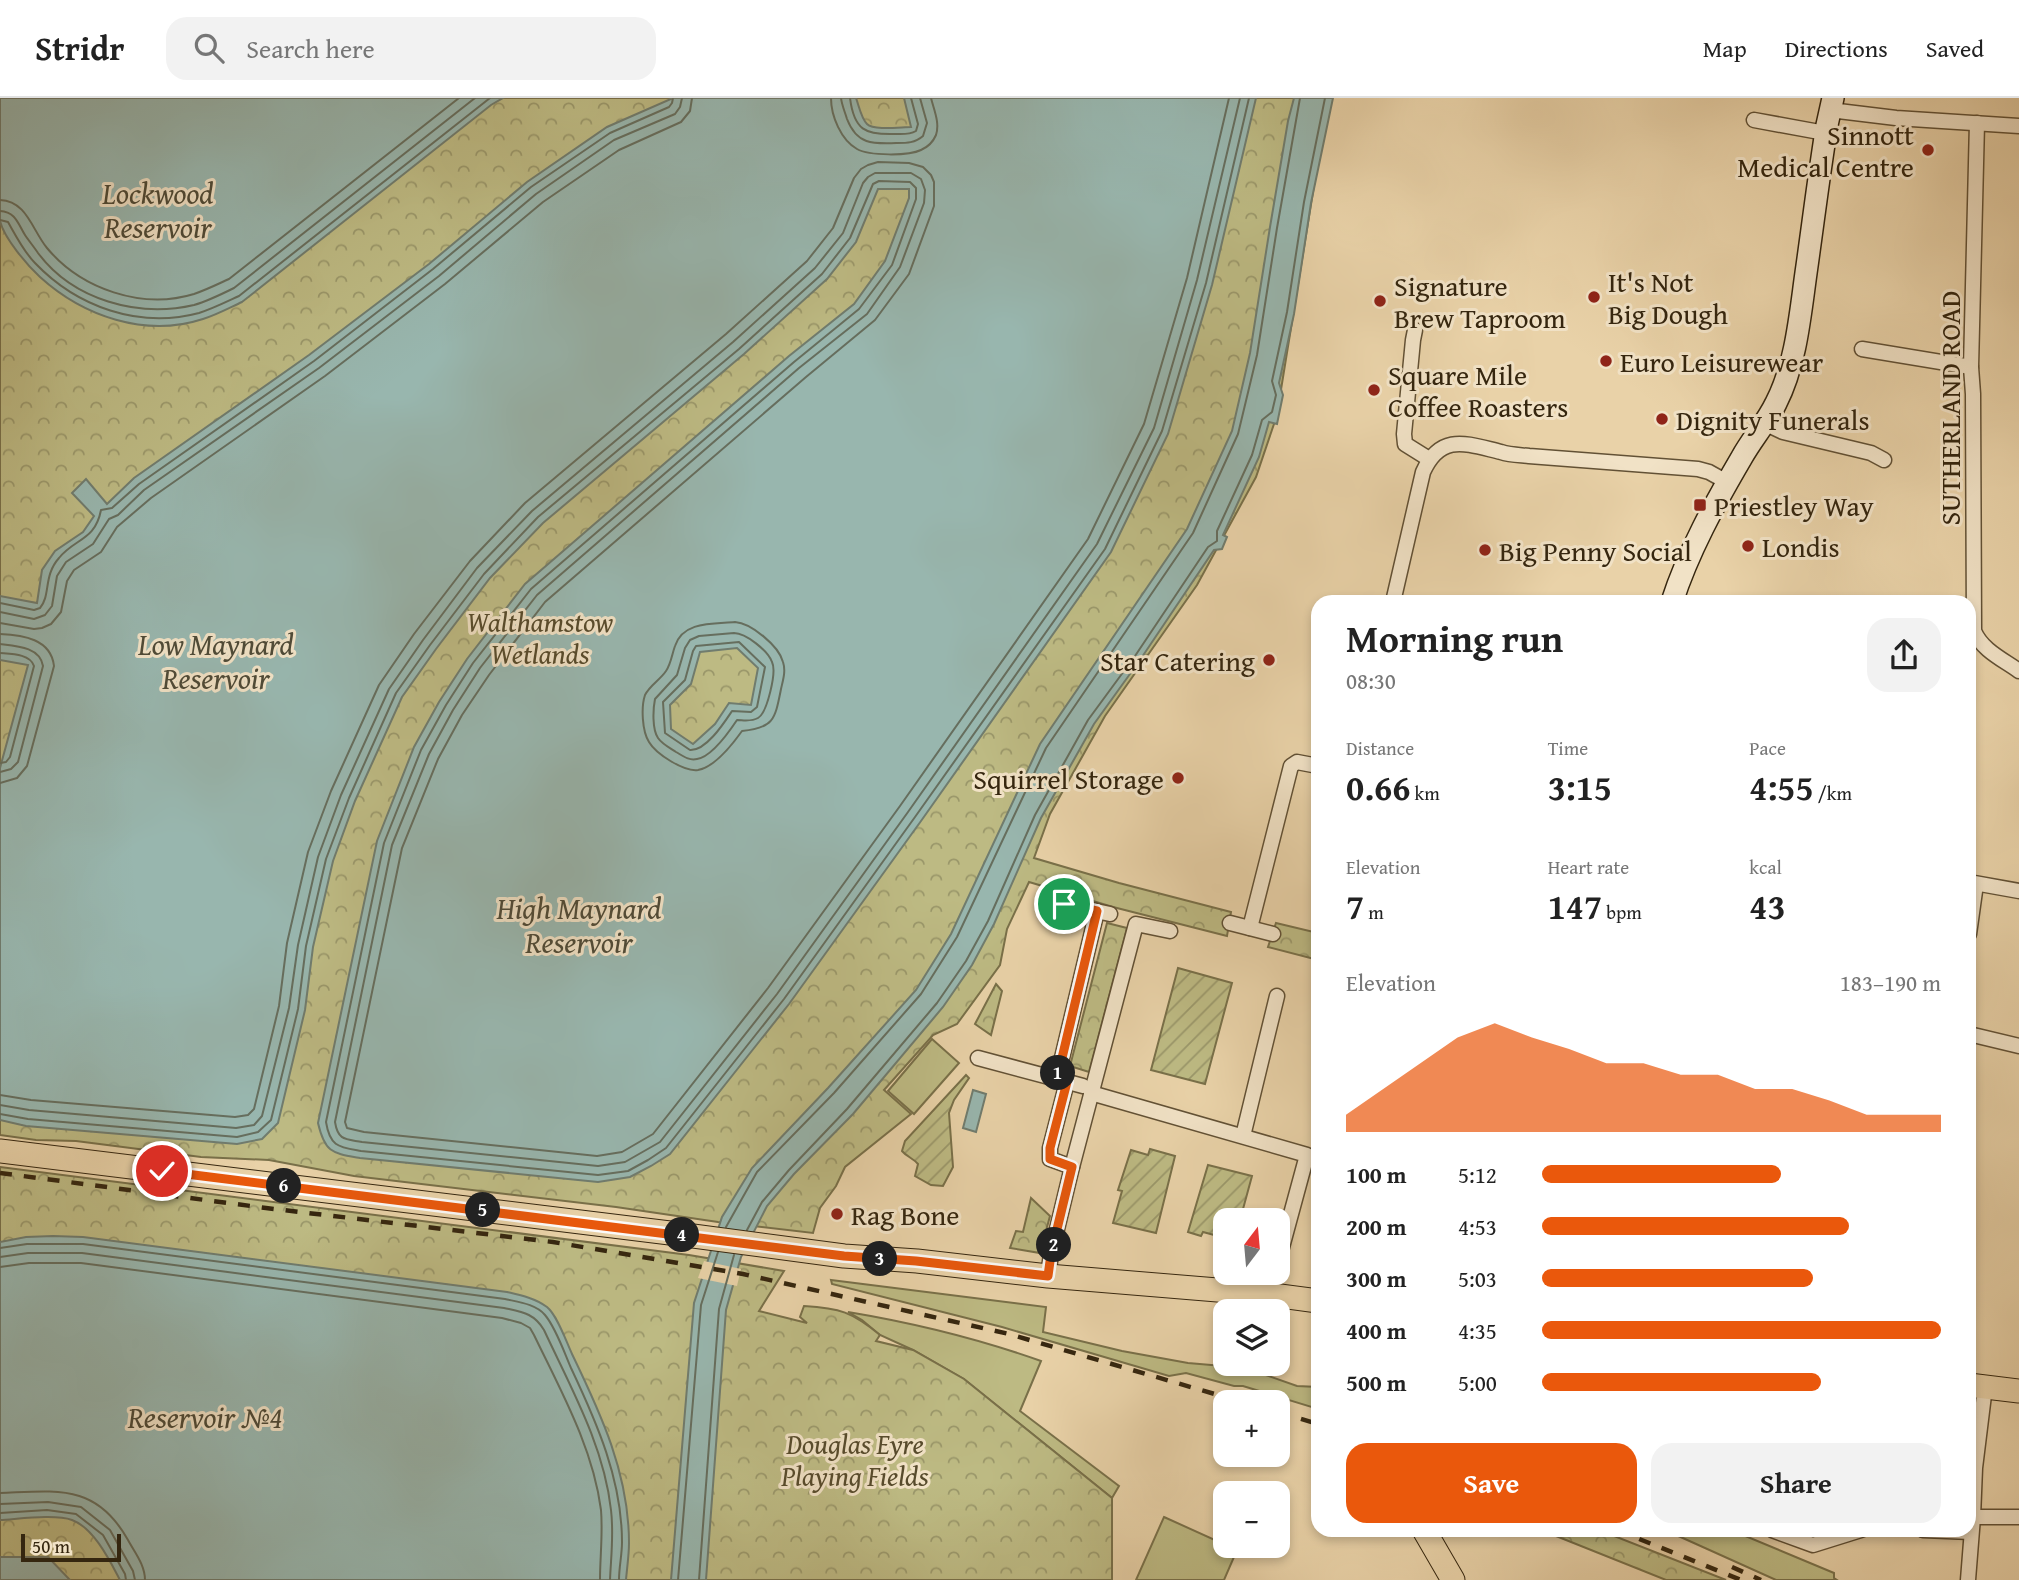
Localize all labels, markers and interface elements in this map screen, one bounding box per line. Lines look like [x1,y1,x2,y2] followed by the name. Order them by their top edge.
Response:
[166,17,656,80] search box
[35,24,124,72] text: Stridr
[190,29,228,67] icon: search
[246,29,375,68] text: Search here
[1703,31,1747,66] text: Map
[1785,31,1888,66] text: Directions
[1926,31,1984,66] text: Saved
[1737,114,1914,187] place label: Sinnott Medical Centre
[1920,142,1936,158] marker: Sinnott Medical Centre
[101,171,214,249] water label: Lockwood Reservoir
[1608,261,1728,334] place label: It's Not Big Dough
[1394,265,1566,338] place label: Signature Brew Taproom
[1586,289,1602,305] marker: It's Not Big Dough
[1929,290,1970,526] street label: SUTHERLAND ROAD
[1372,293,1388,309] marker: Signature Brew Taproom
[1620,341,1824,382] place label: Euro Leisurewear
[1598,353,1614,369] marker: Euro Leisurewear
[1388,354,1568,427] place label: Square Mile Coffee Roasters
[1366,382,1382,398] marker: Square Mile Coffee Roasters
[1676,399,1870,440] place label: Dignity Funerals
[1654,411,1670,427] marker: Dignity Funerals
[1714,485,1874,526] place label: Priestley Way
[1692,497,1708,513] marker: Priestley Way
[1762,526,1840,567] place label: Londis
[1499,530,1692,571] place label: Big Penny Social
[1740,538,1756,554] marker: Londis
[1477,542,1493,558] marker: Big Penny Social
[467,601,613,674] park label: Walthamstow Wetlands
[1346,610,1563,666] text: Morning run
[1867,618,1941,692] button: share
[137,622,294,700] water label: Low Maynard Reservoir
[1100,640,1255,681] place label: Star Catering
[1261,652,1277,668] marker: Star Catering
[1346,664,1396,697] text: 08:30
[1346,734,1414,762] text: Distance
[1548,734,1588,762] text: Time
[1749,734,1786,762] text: Pace
[973,758,1164,799] place label: Squirrel Storage
[1346,762,1410,813] text: 0.66
[1548,762,1612,813] text: 3:15
[1749,762,1814,813] text: 4:55
[1170,770,1186,786] marker: Squirrel Storage
[1410,779,1440,807] text: km
[1814,779,1852,807] text: /km
[1346,853,1420,881] text: Elevation
[1548,853,1629,881] text: Heart rate
[1749,853,1782,881] text: kcal
[1034,874,1094,934] pin
[1346,881,1364,932] text: 7
[1548,881,1602,932] text: 147
[1749,881,1786,932] text: 43
[1045,885,1083,923] icon: arrive
[495,886,662,964] water label: High Maynard Reservoir
[1364,898,1384,926] text: m
[1602,898,1642,926] text: bpm
[1346,966,1436,999] text: Elevation
[1840,966,1941,999] text: 183–190 m
[1040,1056,1076,1090] pin: 1
[1053,1058,1062,1086] text: 1
[132,1141,192,1201] pin
[143,1152,181,1190] icon: check
[1346,1158,1407,1191] text: 100 m
[1458,1158,1497,1191] text: 5:12
[266,1168,302,1204] pin: 6
[279,1171,288,1199] text: 6
[466,1192,500,1228] pin: 5
[851,1194,959,1235] place label: Rag Bone
[478,1195,487,1223] text: 5
[829,1206,845,1222] marker: Rag Bone
[1213,1208,1290,1284] north arrow
[1213,1208,1290,1558] map controls
[1346,1210,1407,1243] text: 200 m
[1458,1210,1497,1243] text: 4:53
[664,1218,700,1252] pin: 4
[677,1220,686,1248] text: 4
[1036,1228,1072,1262] pin: 2
[1049,1230,1058,1258] text: 2
[862,1242,898,1276] pin: 3
[875,1244,884,1272] text: 3
[1346,1262,1407,1295] text: 300 m
[1458,1262,1497,1295] text: 5:03
[1213,1299,1290,1376] button: layers
[1346,1314,1407,1347] text: 400 m
[1458,1314,1497,1347] text: 4:35
[1346,1366,1407,1399] text: 500 m
[1458,1366,1497,1399] text: 5:00
[1213,1390,1290,1467] button: +
[127,1395,282,1439] water label: Reservoir №4
[780,1423,929,1496] park label: Douglas Eyre Playing Fields
[1346,1443,1637,1523] button: Save
[1651,1443,1941,1523] button: Share
[1213,1481,1290,1558] button: −
[21,1531,121,1563] scale bar
[32,1532,70,1560] text: 50 m

